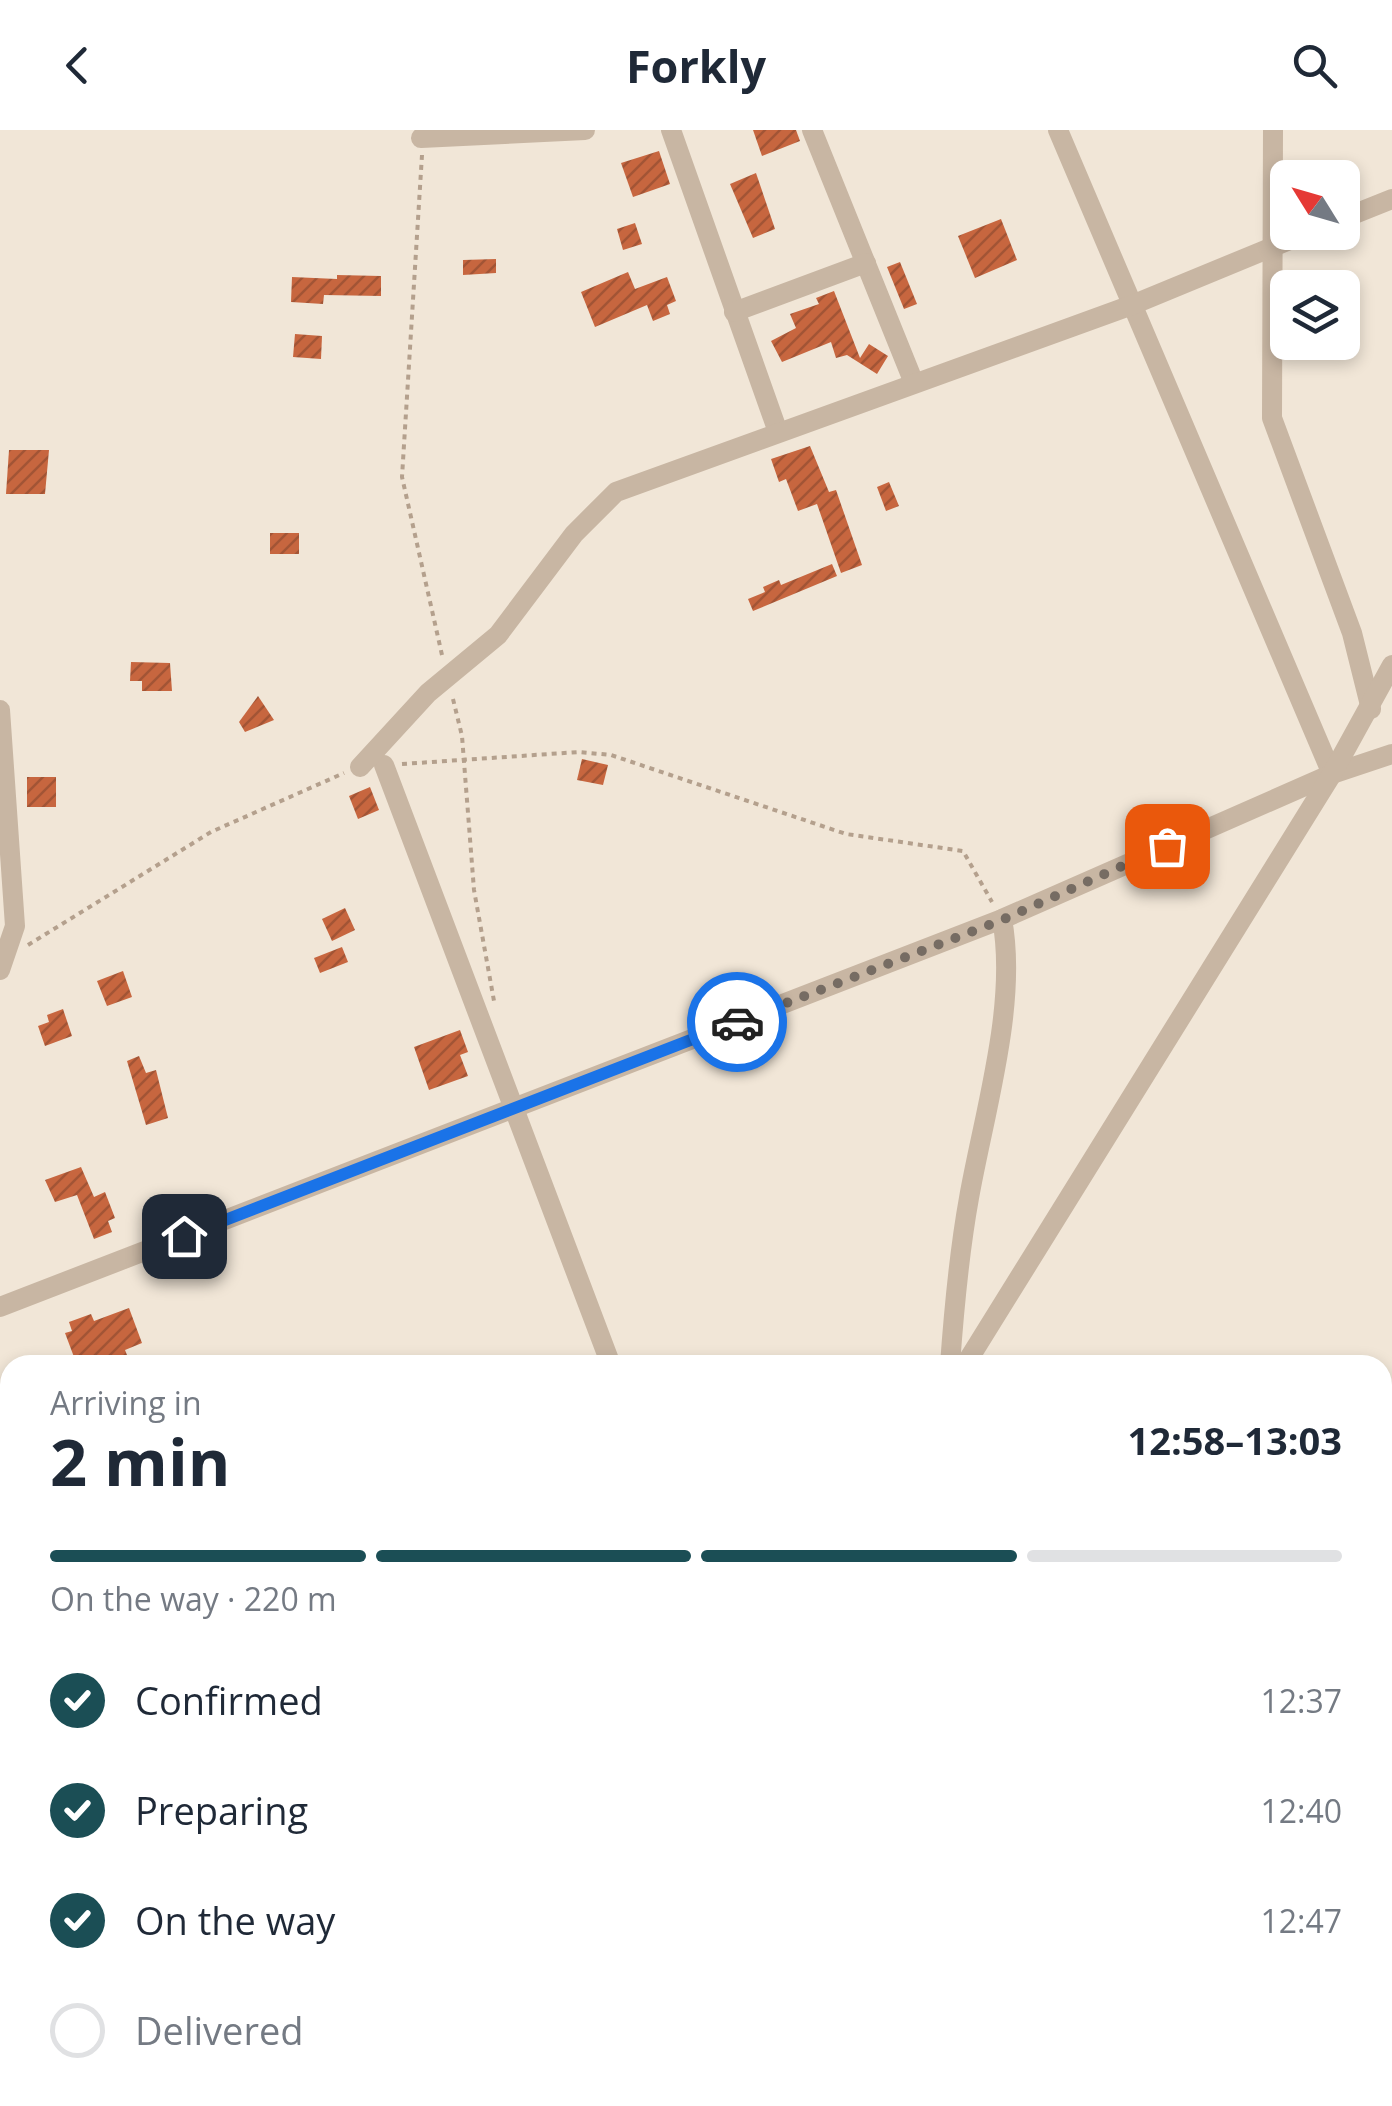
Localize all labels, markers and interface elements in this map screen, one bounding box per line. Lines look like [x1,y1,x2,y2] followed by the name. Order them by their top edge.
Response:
[626,35,766,96] text: Forkly
[50,38,105,93] icon: back
[1287,38,1342,93] icon: search
[1270,160,1360,250] north arrow
[1270,160,1360,360] map controls
[1270,270,1360,360] button: layers
[1125,804,1210,889] pin
[1140,819,1195,874] icon: bag
[687,972,787,1072] courier
[710,995,765,1050] icon: car
[142,1194,227,1279] pin
[157,1209,212,1264] icon: home
[50,1381,202,1424] text: Arriving in
[1128,1414,1342,1466] text: 12:58–13:03
[50,1417,230,1505] text: 2 min
[50,1577,337,1620] text: On the way · 220 m
[50,1673,105,1728] icon: check
[135,1674,323,1726] text: Confirmed
[1260,1679,1342,1722] text: 12:37
[50,1783,105,1838] icon: check
[135,1784,308,1836] text: Preparing
[1260,1789,1342,1832] text: 12:40
[50,1893,105,1948] icon: check
[135,1894,335,1946] text: On the way
[1260,1899,1342,1942] text: 12:47
[135,2004,304,2056] text: Delivered

